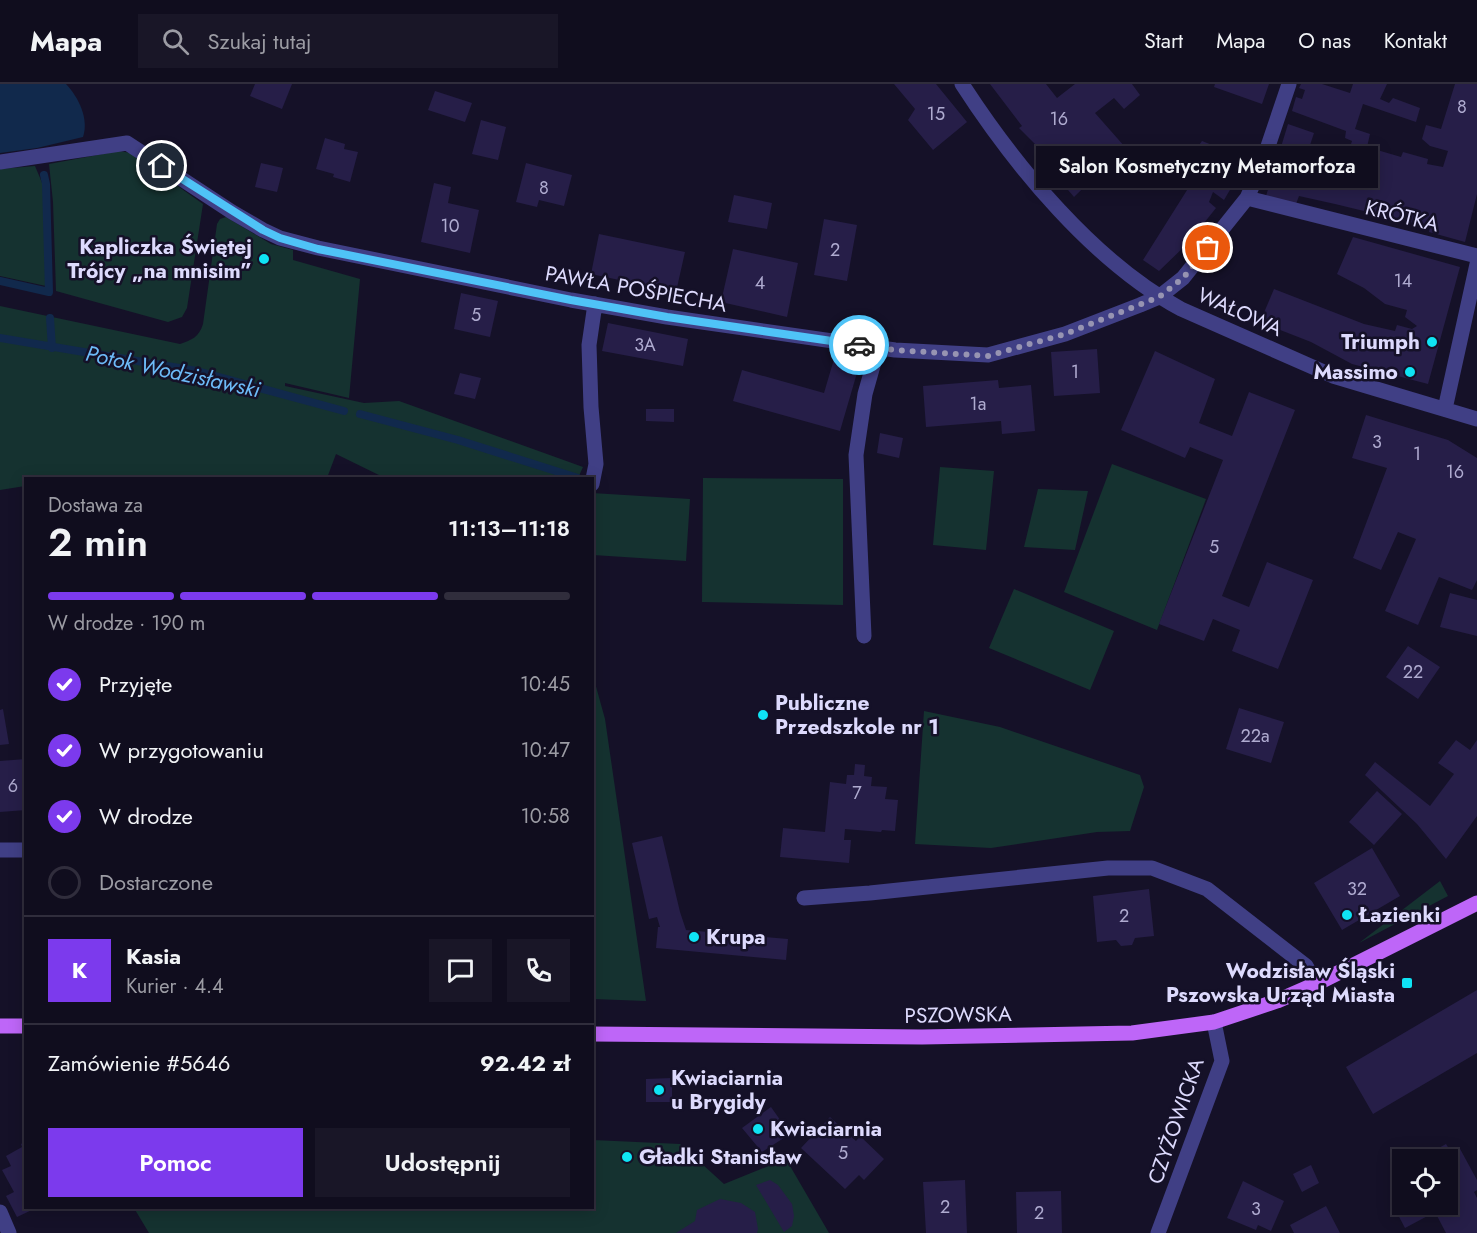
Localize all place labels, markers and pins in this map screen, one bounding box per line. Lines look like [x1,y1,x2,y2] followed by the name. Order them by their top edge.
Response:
[136,140,187,191] pin
[1037,146,1379,188] callout: Salon Kosmetyczny Metamorfoza
[1182,222,1233,273] pin
[68,232,252,286] place label: Kapliczka Świętej Trójcy „na mnisim”
[257,252,271,266] marker: Kapliczka Świętej Trójcy „na mnisim”
[1341,327,1420,357] place label: Triumph
[1425,335,1439,349] marker: Triumph
[1313,357,1398,387] place label: Massimo
[1403,365,1417,379] marker: Massimo
[775,688,939,742] place label: Publiczne Przedszkole nr 1
[756,708,770,722] marker: Publiczne Przedszkole nr 1
[1358,900,1440,930] place label: Łazienki
[1340,908,1354,922] marker: Łazienki
[706,922,766,952] place label: Krupa
[687,930,701,944] marker: Krupa
[1166,956,1395,1010] place label: Wodzisław Śląski Pszowska Urząd Miasta
[1400,976,1414,990] marker: Wodzisław Śląski Pszowska Urząd Miasta
[671,1063,783,1117] place label: Kwiaciarnia u Brygidy
[652,1083,666,1097] marker: Kwiaciarnia u Brygidy
[770,1114,882,1144] place label: Kwiaciarnia
[751,1122,765,1136] marker: Kwiaciarnia
[639,1142,803,1172] place label: Gładki Stanisław
[620,1150,634,1164] marker: Gładki Stanisław

